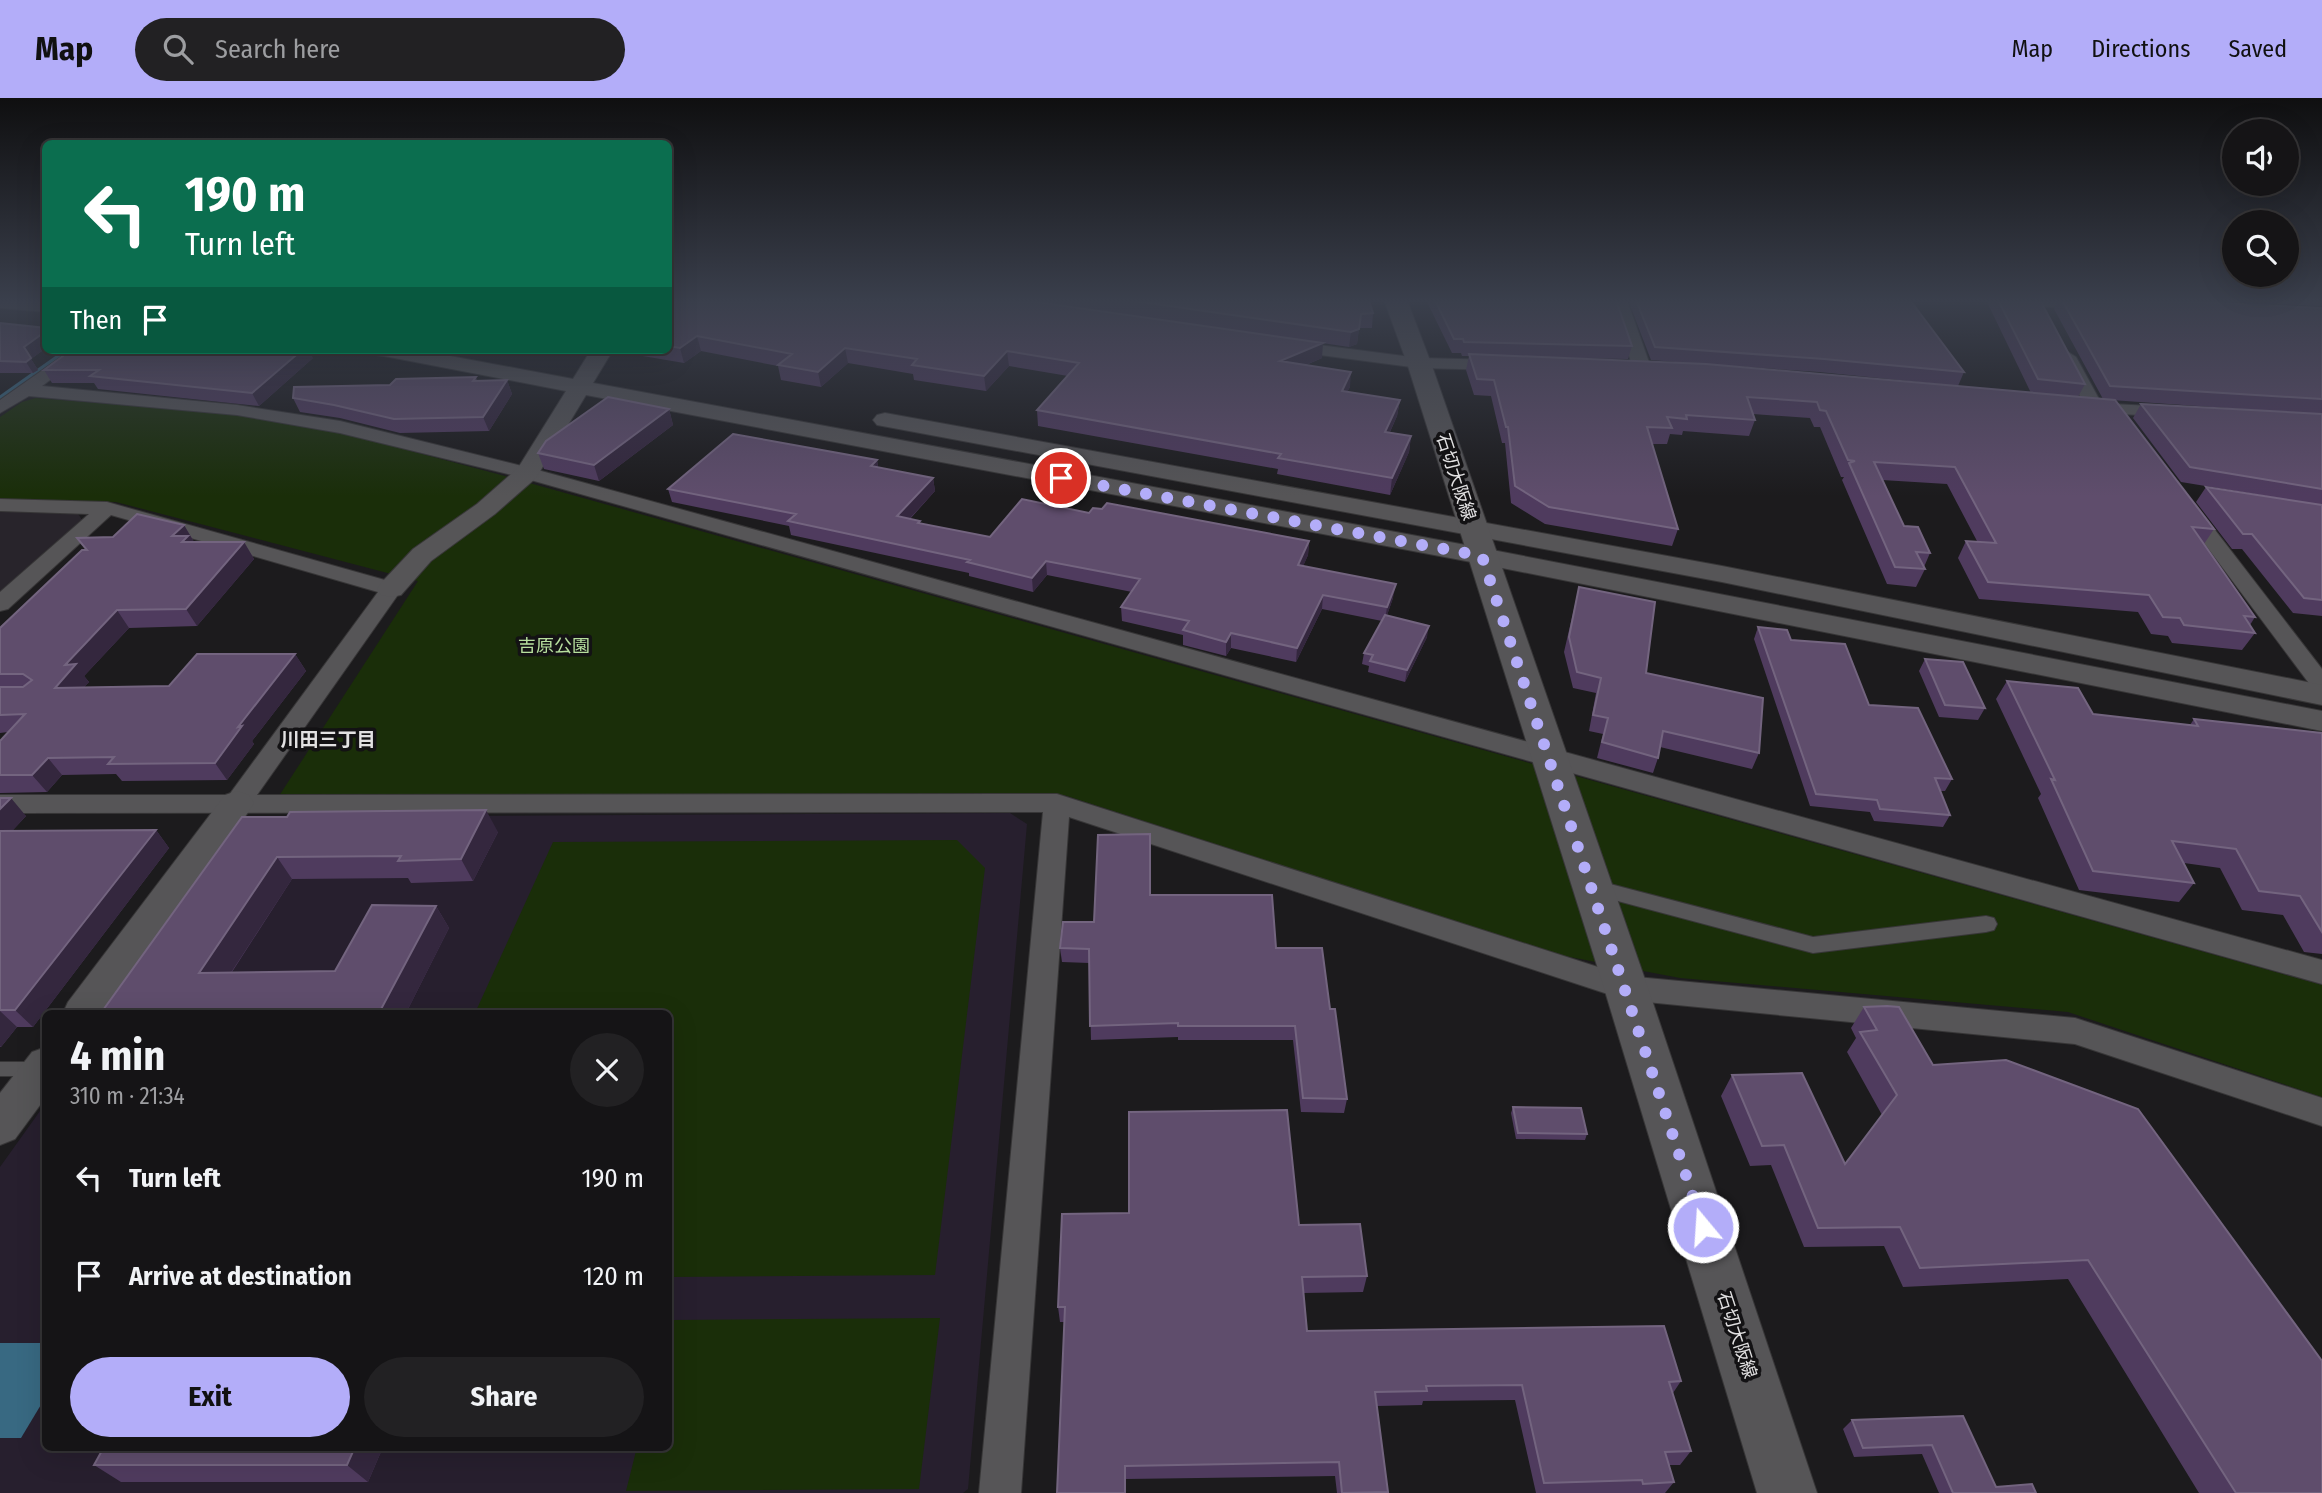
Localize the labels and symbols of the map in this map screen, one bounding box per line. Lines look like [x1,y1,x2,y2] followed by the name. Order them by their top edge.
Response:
[1432,431,1480,523] street label: 石切大阪線
[1031,448,1091,508] pin
[518,635,590,657] park label: 吉原公園
[280,728,376,751] district label: 川田三丁目
[1666,1190,1740,1264] position arrow
[1713,1289,1761,1381] street label: 石切大阪線

